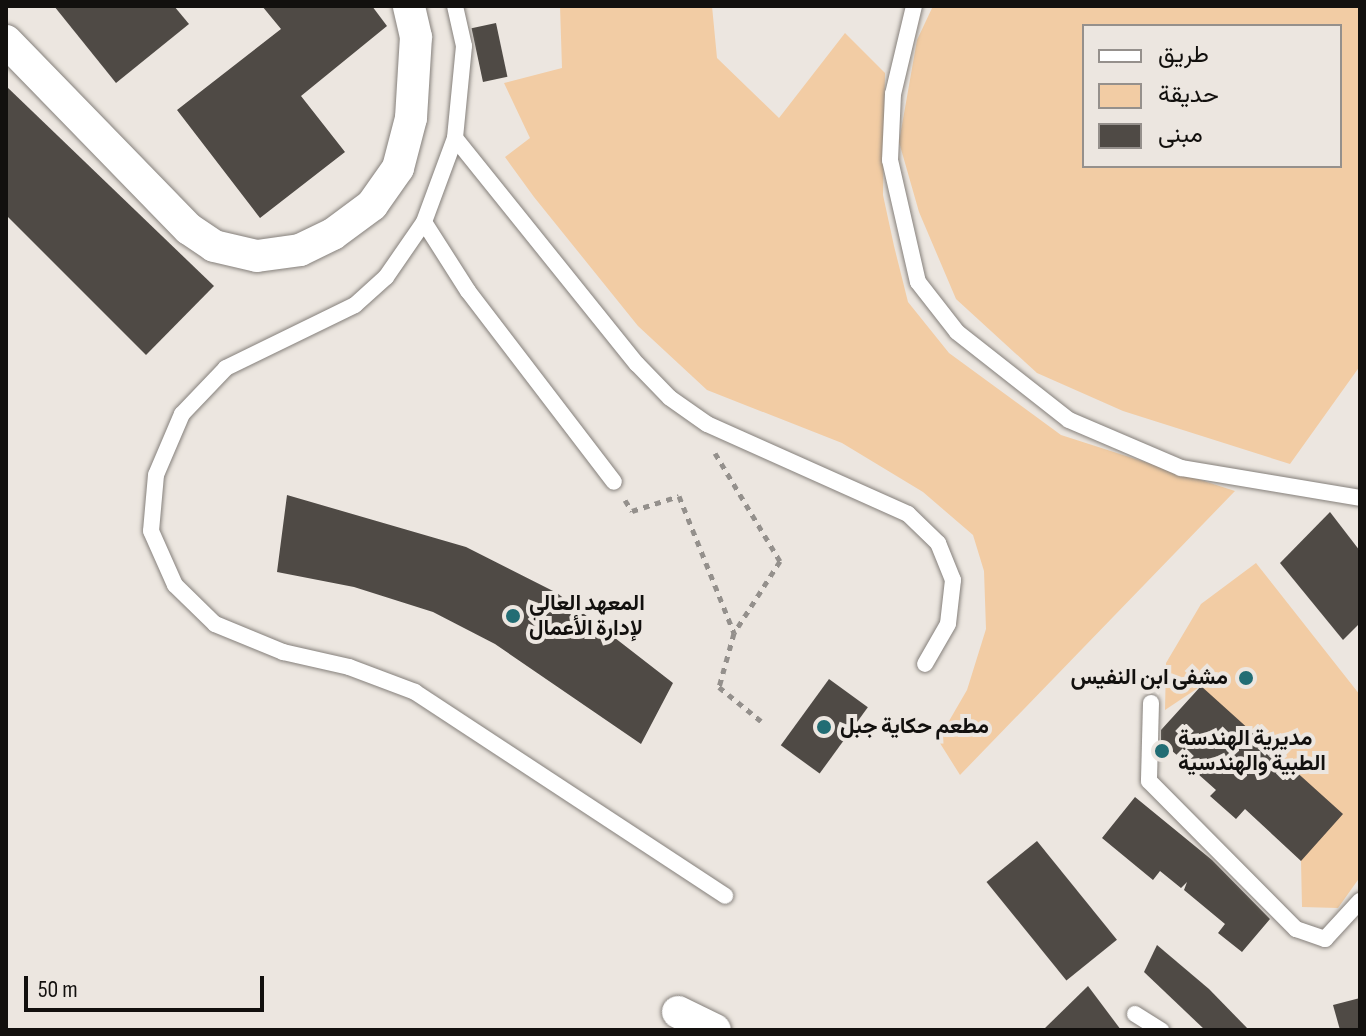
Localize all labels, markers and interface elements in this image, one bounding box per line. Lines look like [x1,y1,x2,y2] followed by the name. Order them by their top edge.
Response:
[1082,24,1342,168] legend
[1158,40,1209,69] text: طريق
[1158,80,1219,109] text: حديقة
[1158,120,1203,149] text: مبنى
[529,590,645,642] place label: المعهد العالي لإدارة الأعمال
[504,607,522,625] marker: المعهد العالي لإدارة الأعمال
[1071,665,1228,691] place label: مشفى ابن النفيس
[1235,667,1257,689] marker: مشفى ابن النفيس
[840,714,989,740] place label: مطعم حكاية جبل
[815,718,833,736] marker: مطعم حكاية جبل
[1178,725,1326,776] place label: مديرية الهندسة الطبية والهندسية
[1153,742,1171,760] marker: مديرية الهندسة الطبية والهندسية
[28,960,268,1010] scale bar
[38,975,78,1004] text: 50 m

